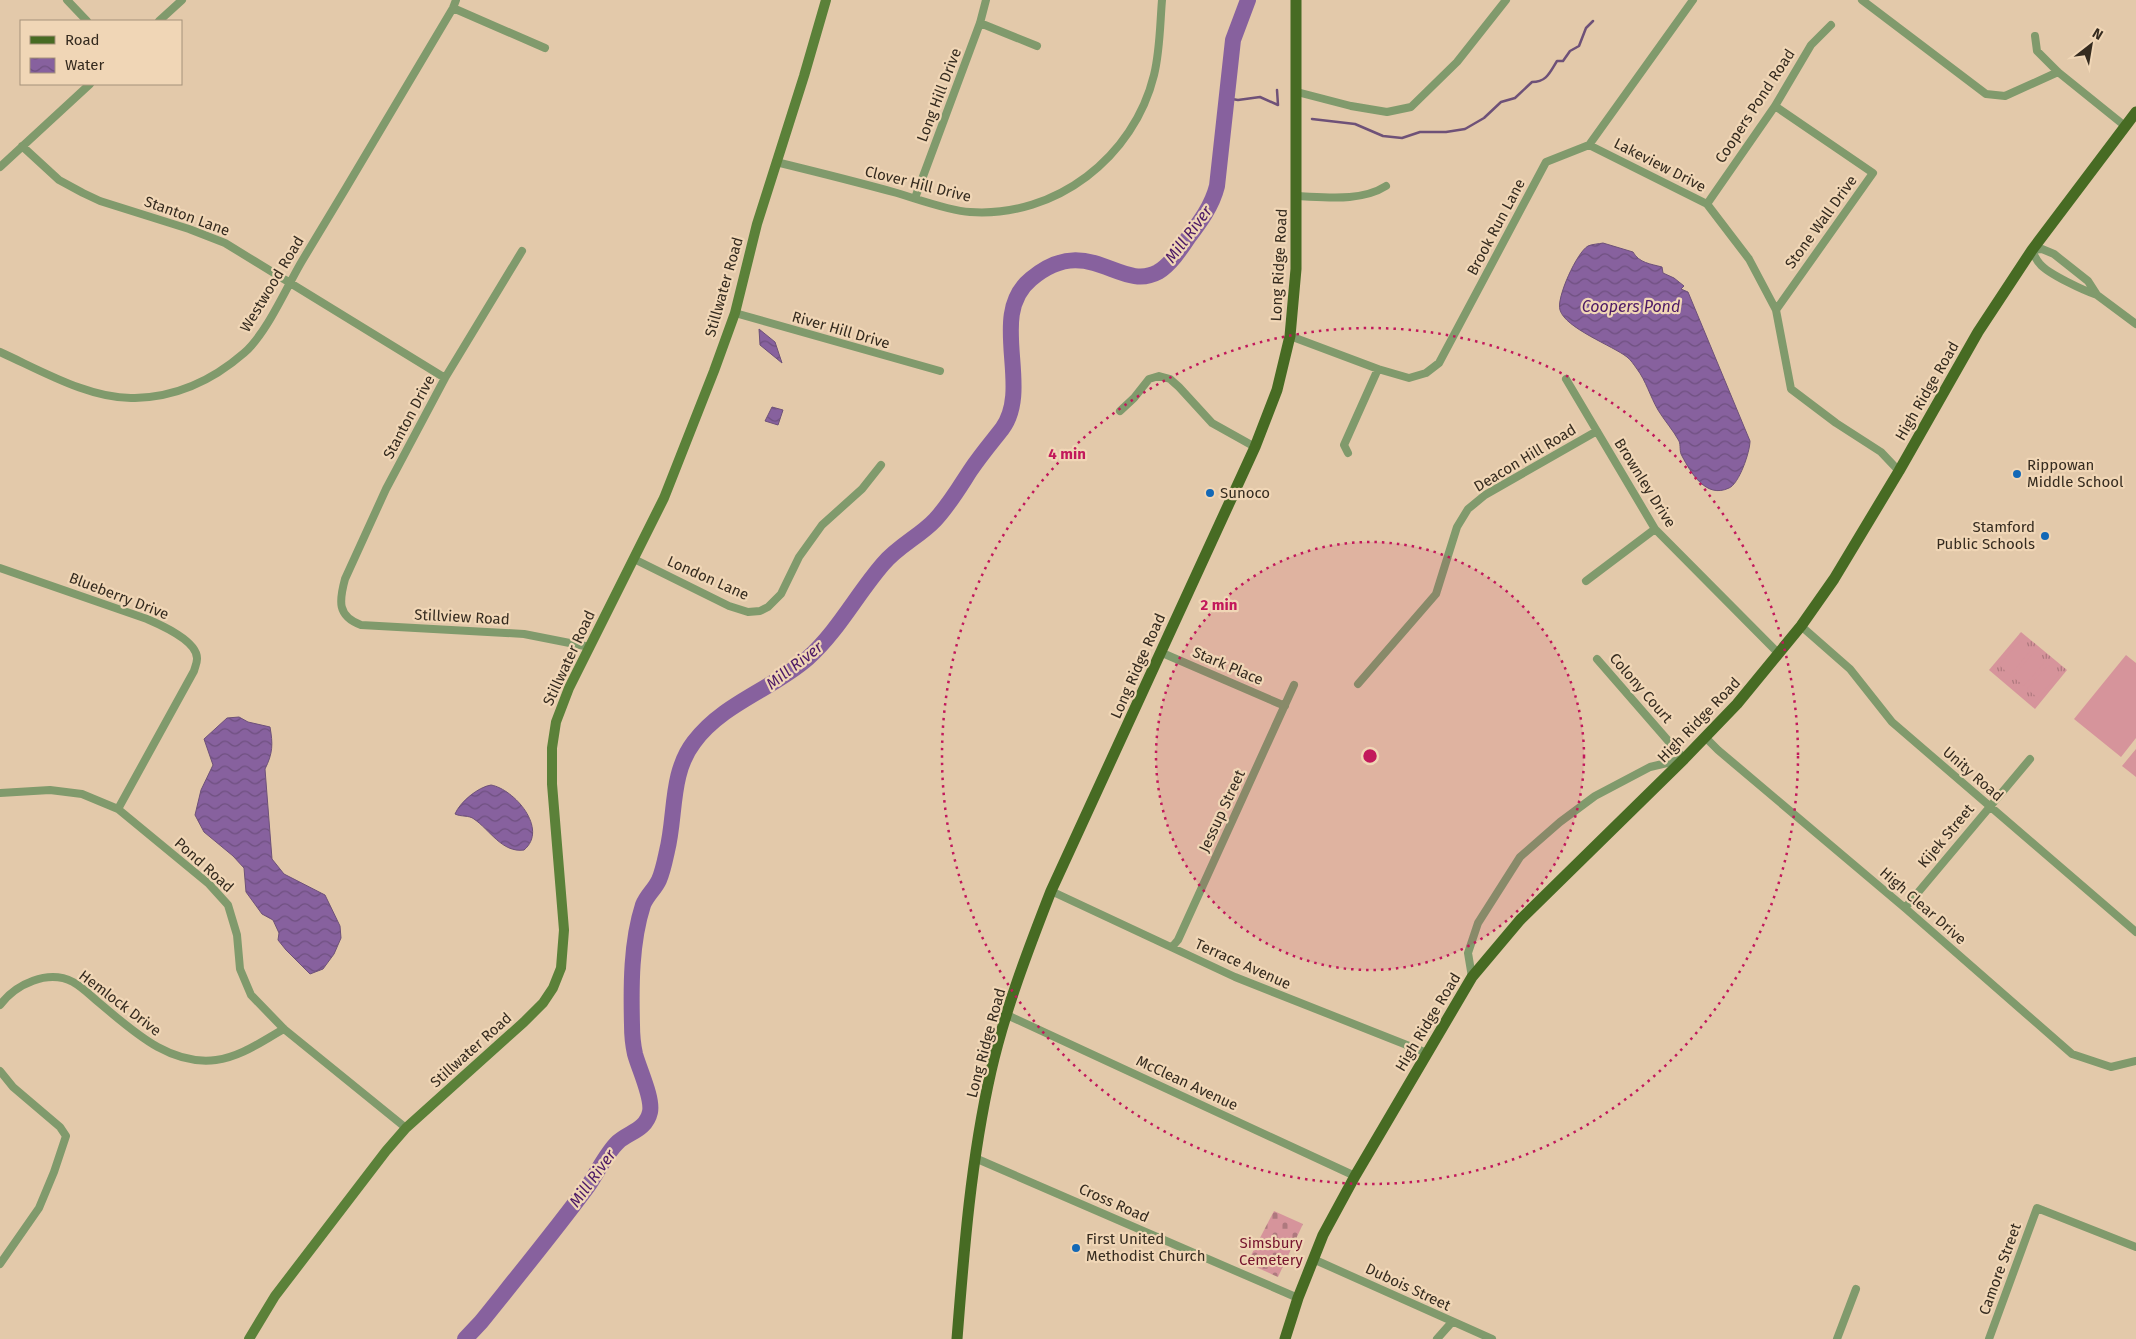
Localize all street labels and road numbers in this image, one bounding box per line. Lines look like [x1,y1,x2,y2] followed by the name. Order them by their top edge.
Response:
[1711,45,1799,167] street label: Coopers Pond Road
[913,46,965,144] street label: Long Hill Drive
[1611,134,1709,196] street label: Lakeview Drive
[863,162,973,206] street label: Clover Hill Drive
[1781,172,1861,272] street label: Stone Wall Drive
[1463,176,1529,278] street label: Brook Run Lane
[142,192,232,240] street label: Stanton Lane
[1267,208,1291,322] street label: Long Ridge Road
[236,233,308,335] street label: Westwood Road
[701,235,747,339] street label: Stillwater Road
[790,307,892,353] street label: River Hill Drive
[1891,338,1963,444] street label: High Ridge Road
[379,372,439,462] street label: Stanton Drive
[1471,420,1579,496] street label: Deacon Hill Road
[1610,435,1680,531] street label: Brownley Drive
[664,552,752,604] street label: London Lane
[66,569,172,623] street label: Blueberry Drive
[414,606,510,628] street label: Stillview Road
[539,607,599,709] street label: Stillwater Road
[1107,611,1169,721] street label: Long Ridge Road
[1190,643,1266,689] street label: Stark Place
[1606,649,1677,727] street label: Colony Court
[1654,674,1744,766] street label: High Ridge Road
[1939,743,2007,805] street label: Unity Road
[1195,766,1249,855] street label: Jessup Street
[1914,800,1978,872] street label: Kijek Street
[171,834,237,896] street label: Pond Road
[1876,864,1970,948] street label: High Clear Drive
[1192,935,1294,993] street label: Terrace Avenue
[75,966,165,1040] street label: Hemlock Drive
[1392,970,1464,1074] street label: High Ridge Road
[963,986,1009,1100] street label: Long Ridge Road
[427,1009,515,1091] street label: Stillwater Road
[1133,1052,1241,1114] street label: McClean Avenue
[1076,1180,1152,1226] street label: Cross Road
[1975,1220,2025,1317] street label: Camore Street
[1363,1259,1454,1315] street label: Dubois Street

